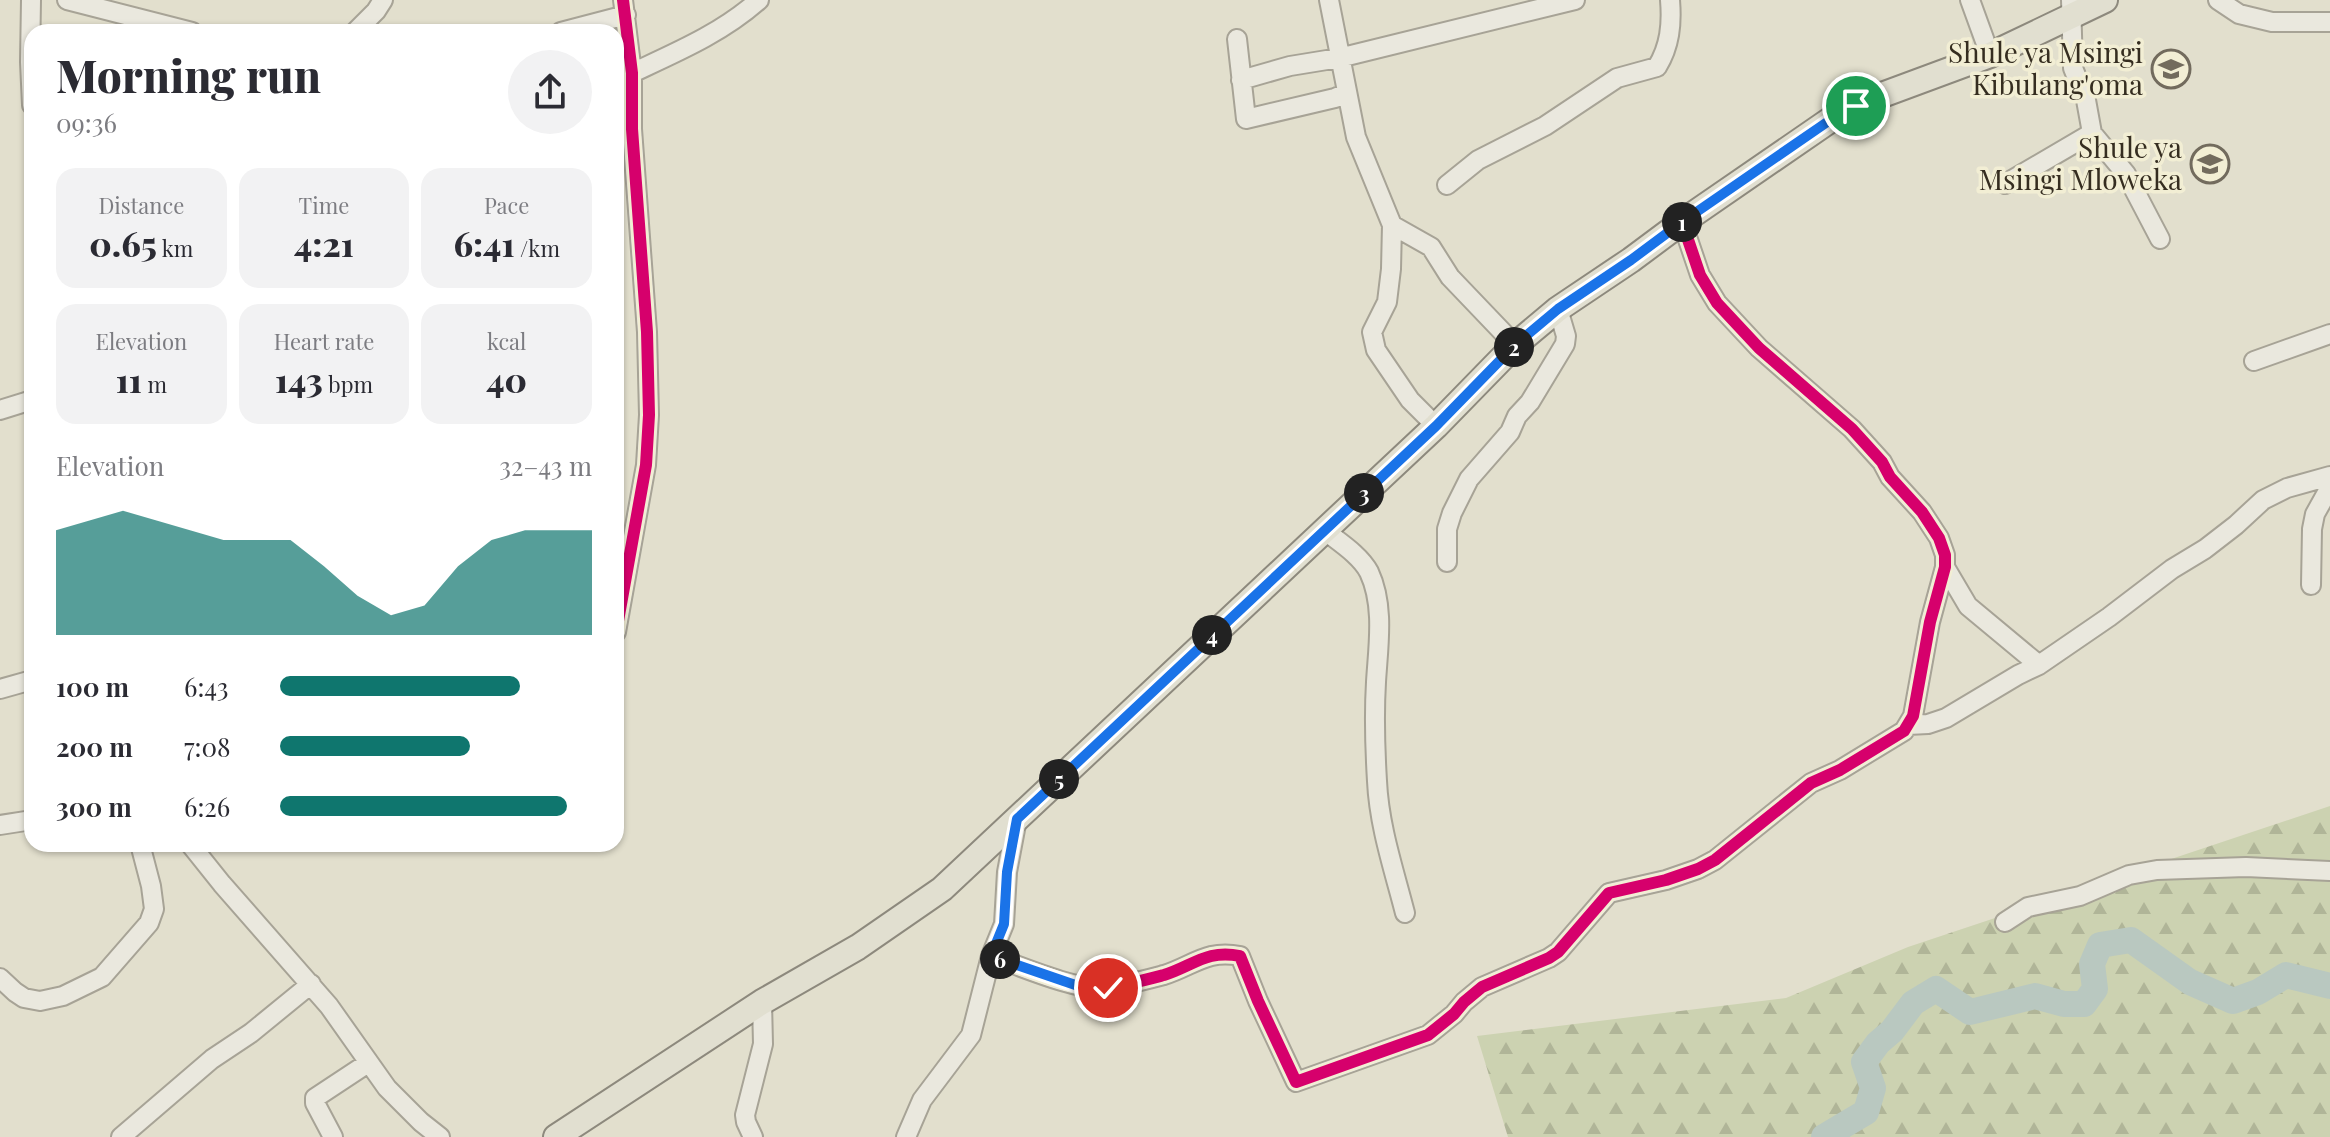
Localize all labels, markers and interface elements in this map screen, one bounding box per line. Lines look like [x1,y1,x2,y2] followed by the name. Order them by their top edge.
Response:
[1948,33,2143,102] place label: Shule ya Msingi Kibulang'oma
[56,45,321,104] text: Morning run
[2150,48,2192,90] school or university icon: Shule ya Msingi Kibulang'oma
[508,50,592,134] button: share
[1822,72,1890,140] pin
[1834,84,1878,128] icon: arrive
[56,105,117,140] text: 09:36
[1979,128,2182,197] place label: Shule ya Msingi Mloweka
[2189,143,2231,185] school or university icon: Shule ya Msingi Mloweka
[98,190,184,220] text: Distance
[299,190,349,220] text: Time
[484,190,529,220] text: Pace
[1662,202,1702,242] pin: 1
[1678,207,1686,237] text: 1
[89,220,157,266] text: 0.65
[294,220,354,266] text: 4:21
[453,220,515,266] text: 6:41
[157,233,193,263] text: km
[515,233,560,263] text: /km
[96,326,187,356] text: Elevation
[274,326,374,356] text: Heart rate
[487,326,526,356] text: kcal
[1494,327,1534,367] pin: 2
[1508,332,1520,362] text: 2
[116,356,142,402] text: 11
[275,356,323,402] text: 143
[486,356,527,402] text: 40
[142,369,167,399] text: m
[323,369,373,399] text: bpm
[56,448,164,483] text: Elevation
[499,448,592,483] text: 32–43 m
[1344,473,1384,513] pin: 3
[1359,478,1369,508] text: 3
[1192,615,1232,655] pin: 4
[1206,620,1218,650] text: 4
[56,669,129,704] text: 100 m
[184,669,228,704] text: 6:43
[56,729,133,764] text: 200 m
[184,729,231,764] text: 7:08
[1039,759,1079,799] pin: 5
[1054,764,1064,794] text: 5
[56,789,132,824] text: 300 m
[184,789,230,824] text: 6:26
[980,939,1020,979] pin: 6
[994,944,1006,974] text: 6
[1074,954,1142,1022] pin
[1086,966,1130,1010] icon: check

